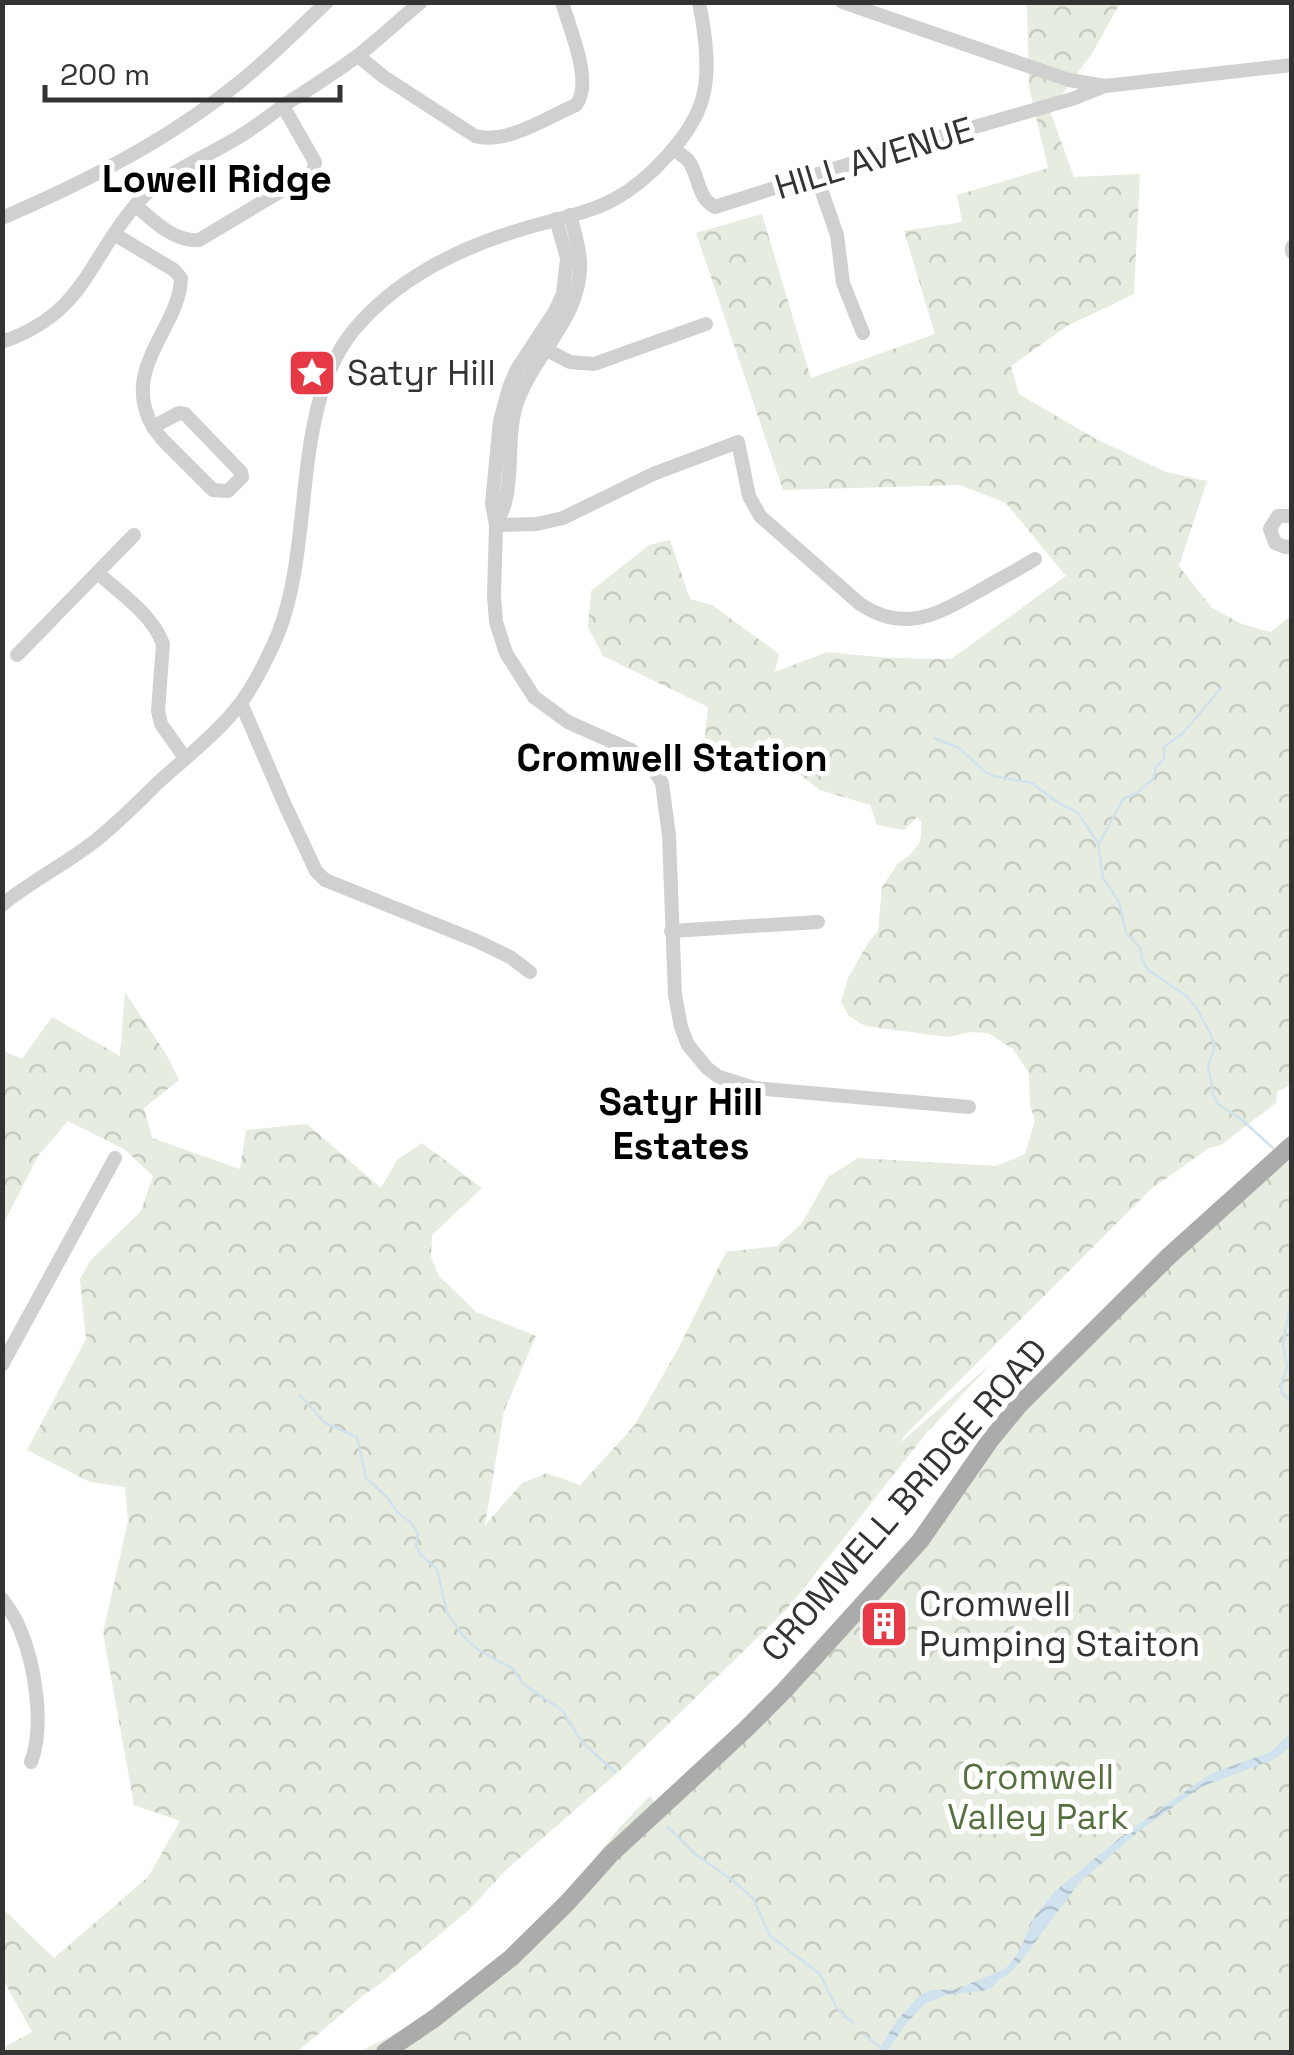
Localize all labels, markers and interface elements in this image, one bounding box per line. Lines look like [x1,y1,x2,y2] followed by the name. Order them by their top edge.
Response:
[45,40,340,102] scale bar
[60,55,150,94] text: 200 m
[769,107,979,209] street label: HILL AVENUE
[102,155,332,203] district label: Lowell Ridge
[286,347,338,399] place icon: Satyr Hill
[347,351,496,395] place label: Satyr Hill
[516,734,828,782] district label: Cromwell Station
[599,1078,763,1170] district label: Satyr Hill Estates
[752,1329,1056,1671] street label: CROMWELL BRIDGE ROAD
[919,1582,1200,1666] place label: Cromwell Pumping Staiton
[858,1598,910,1650] building icon: Cromwell Pumping Staiton
[947,1755,1129,1839] park label: Cromwell Valley Park

